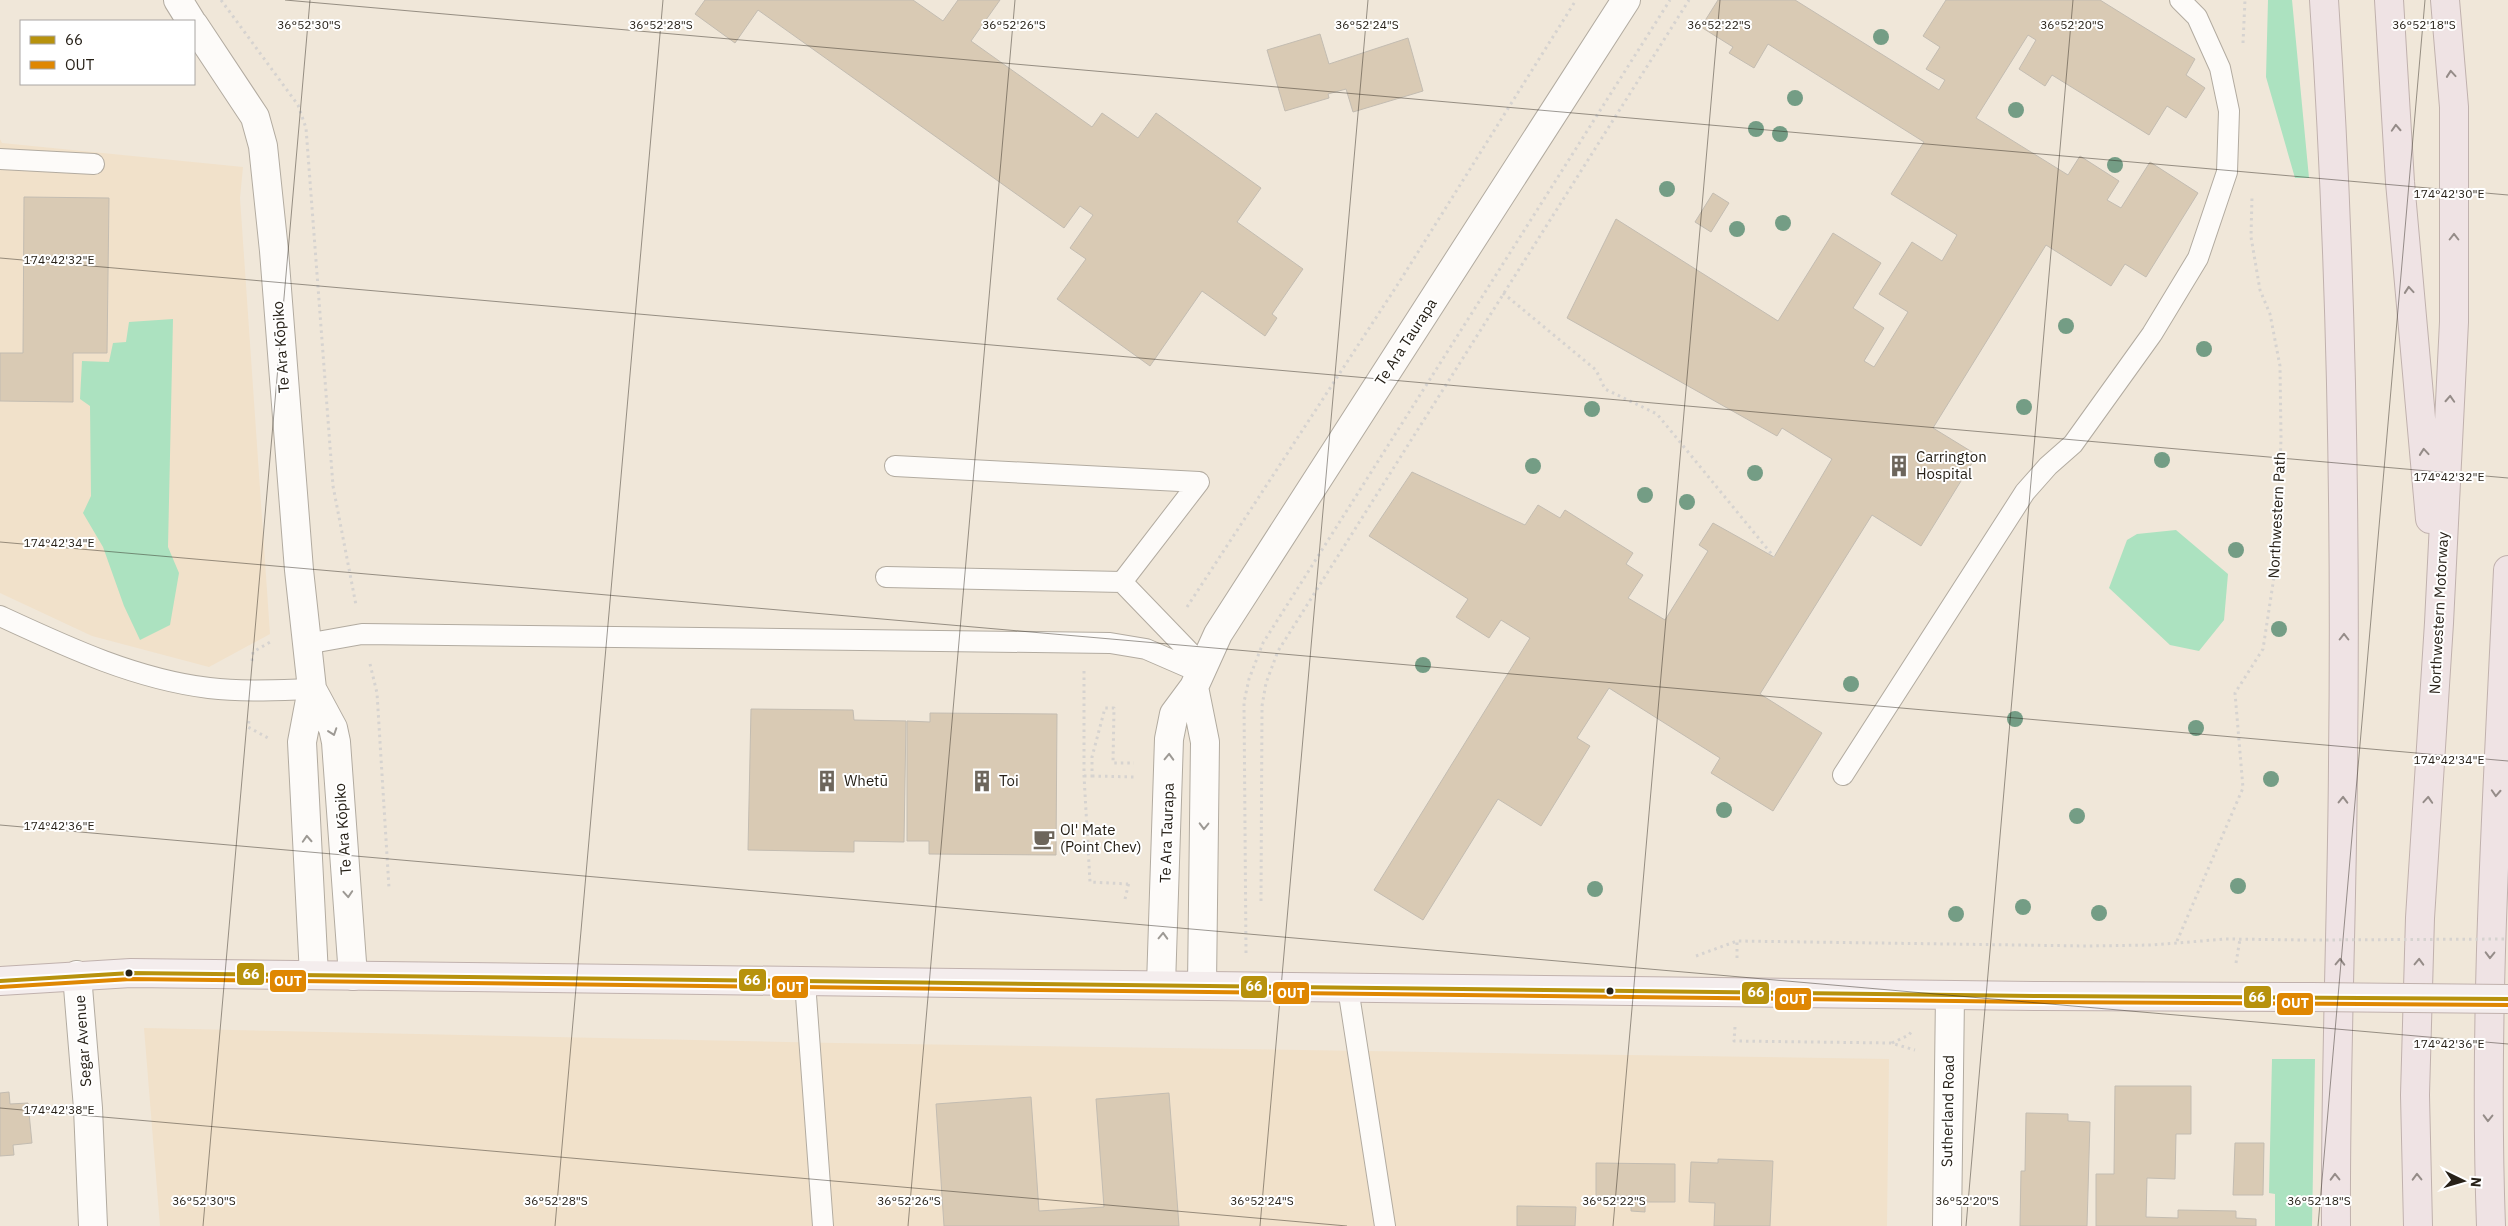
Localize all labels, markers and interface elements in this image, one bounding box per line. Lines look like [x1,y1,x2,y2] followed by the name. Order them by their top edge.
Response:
[277,17,341,32] text: 36°52'30"S
[629,17,693,32] text: 36°52'28"S
[982,17,1046,32] text: 36°52'26"S
[1335,17,1399,32] text: 36°52'24"S
[1687,17,1751,32] text: 36°52'22"S
[2040,17,2104,32] text: 36°52'20"S
[2392,17,2456,32] text: 36°52'18"S
[20,20,195,85] legend
[65,30,83,49] text: 66
[65,55,95,74] text: OUT
[2446,70,2457,78] one-way arrow
[2391,124,2402,132] one-way arrow
[2414,186,2484,201] text: 174°42'30"E
[2449,233,2459,240] one-way arrow
[24,252,94,267] text: 174°42'32"E
[2404,286,2415,294] one-way arrow
[1370,295,1441,389] street label: Te Ara Taurapa
[268,300,293,394] street label: Te Ara Kōpiko
[2444,395,2455,403] one-way arrow
[1916,447,1987,483] place label: Carrington Hospital
[2419,448,2430,456] one-way arrow
[2264,451,2289,579] street label: Northwestern Path
[1886,453,1912,479] building icon: Carrington Hospital
[2414,469,2484,484] text: 174°42'32"E
[2425,531,2452,695] street label: Northwestern Motorway
[24,535,94,550] text: 174°42'34"E
[2339,633,2349,641] one-way arrow
[327,727,337,736] one-way arrow
[1164,752,1174,760] one-way arrow
[2414,752,2484,767] text: 174°42'34"E
[814,768,840,794] building icon: Whetū
[969,768,995,794] building icon: Toi
[844,771,888,790] place label: Whetū
[999,771,1019,790] place label: Toi
[330,782,355,876] street label: Te Ara Kōpiko
[1155,783,1178,883] street label: Te Ara Taurapa
[2491,789,2502,797] one-way arrow
[2338,796,2348,804] one-way arrow
[2422,796,2433,804] one-way arrow
[24,818,94,833] text: 174°42'36"E
[1060,820,1142,856] place label: Ol' Mate (Point Chev)
[1199,822,1209,830] one-way arrow
[1031,826,1057,852] cafe icon: Ol' Mate (Point Chev)
[301,835,312,843] one-way arrow
[342,890,353,898] one-way arrow
[1158,932,1169,940] one-way arrow
[2485,952,2495,960] one-way arrow
[2335,958,2345,966] one-way arrow
[2414,958,2424,966] one-way arrow
[236,962,265,986] line badge: 66
[243,965,259,983] text: 66
[124,968,134,978] unlabelled marker
[738,968,767,992] line badge: 66
[269,969,307,993] line badge: OUT
[744,971,760,989] text: 66
[274,972,302,990] text: OUT
[771,975,809,999] line badge: OUT
[1240,975,1268,999] line badge: 66
[1246,977,1262,995] text: 66
[776,978,804,996] text: OUT
[1272,981,1310,1005] line badge: OUT
[1741,981,1770,1005] line badge: 66
[1748,983,1764,1001] text: 66
[1277,984,1305,1002] text: OUT
[2243,985,2272,1009] line badge: 66
[1605,986,1615,996] unlabelled marker
[1774,987,1812,1011] line badge: OUT
[2249,988,2265,1006] text: 66
[1779,990,1807,1008] text: OUT
[2276,992,2314,1016] line badge: OUT
[70,994,95,1088] street label: Segar Avenue
[2281,994,2309,1012] text: OUT
[2414,1036,2484,1051] text: 174°42'36"E
[1937,1055,1958,1167] street label: Sutherland Road
[24,1102,94,1117] text: 174°42'38"E
[2483,1114,2493,1122] one-way arrow
[2438,1156,2488,1206] north arrow
[2330,1173,2340,1181] one-way arrow
[2412,1173,2422,1181] one-way arrow
[2467,1176,2485,1188] text: N
[172,1193,236,1208] text: 36°52'30"S
[524,1193,588,1208] text: 36°52'28"S
[877,1193,941,1208] text: 36°52'26"S
[1230,1193,1294,1208] text: 36°52'24"S
[1582,1193,1646,1208] text: 36°52'22"S
[1935,1193,1999,1208] text: 36°52'20"S
[2287,1193,2351,1208] text: 36°52'18"S

